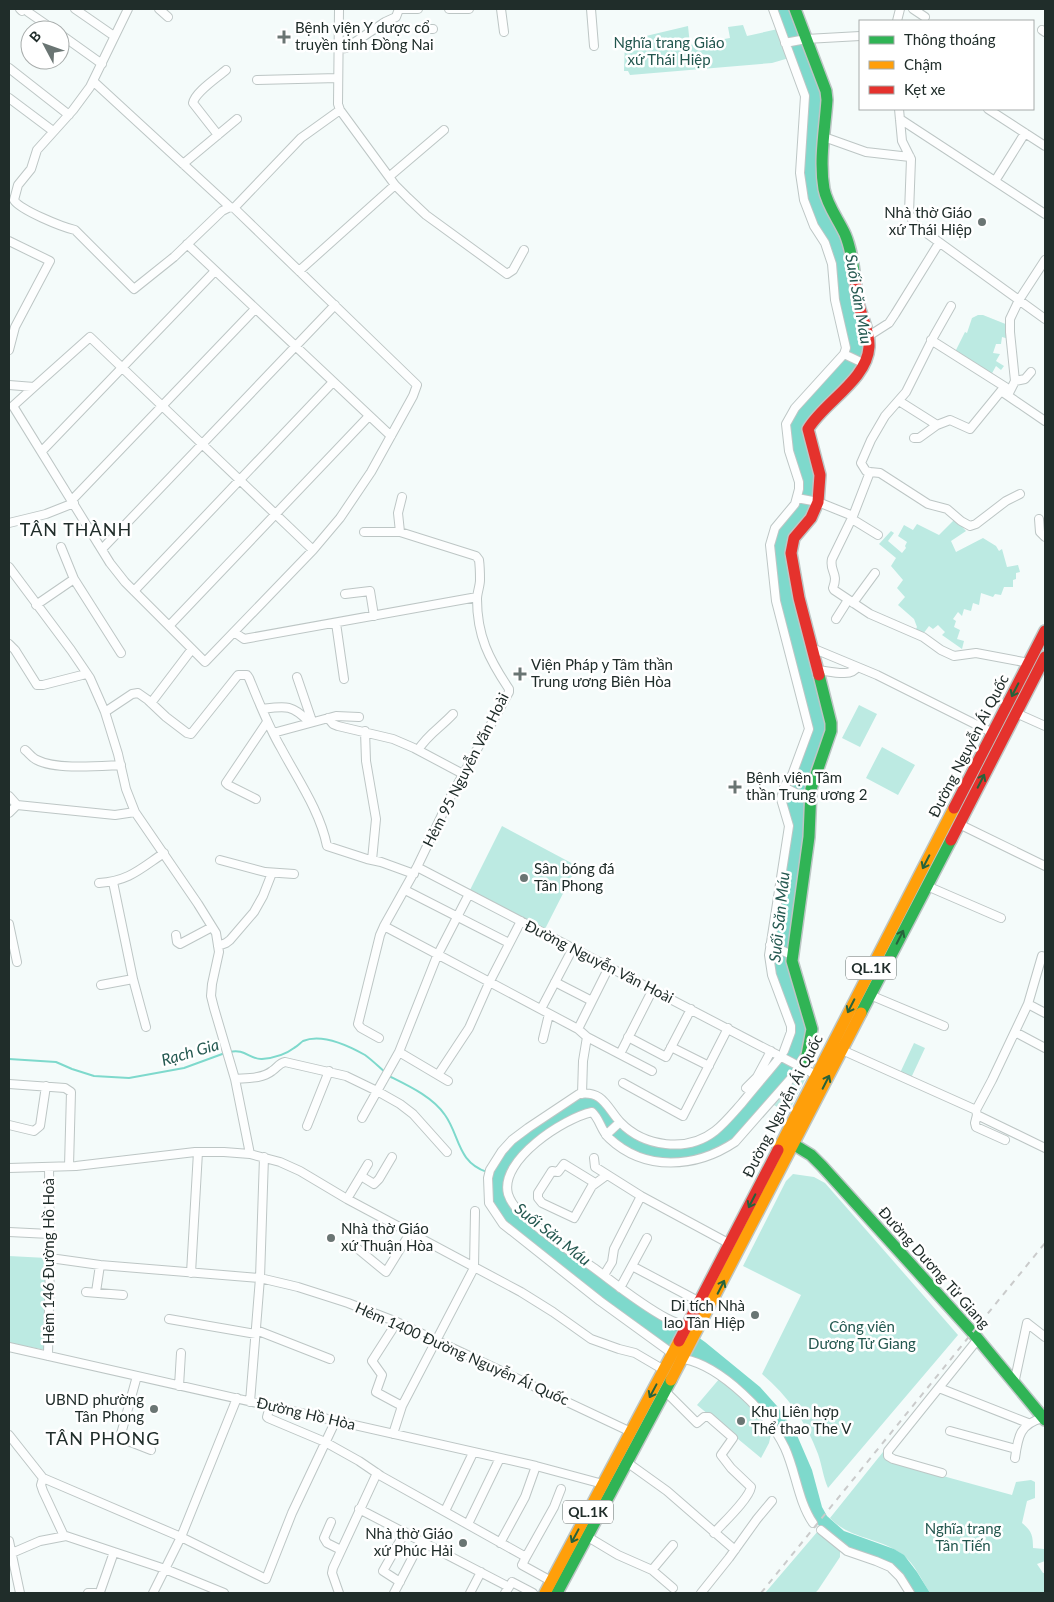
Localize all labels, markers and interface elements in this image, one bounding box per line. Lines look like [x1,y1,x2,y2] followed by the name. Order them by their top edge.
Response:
[295,18,434,53] place label: Bệnh viện Y dược cổ truyền tỉnh Đồng Nai
[20,20,70,70] north arrow
[859,20,1034,110] legend
[25,27,44,45] text: B
[277,30,291,44] marker: Bệnh viện Y dược cổ truyền tỉnh Đồng Nai
[904,30,996,48] text: Thông thoáng
[614,33,724,68] park label: Nghĩa trang Giáo xứ Thái Hiệp
[904,55,942,73] text: Chậm
[904,80,946,98] text: Kẹt xe
[884,203,972,238] place label: Nhà thờ Giáo xứ Thái Hiệp
[976,216,988,228] marker: Nhà thờ Giáo xứ Thái Hiệp
[842,253,877,345] water label: Suối Săn Máu
[20,518,132,540] district label: TÂN THÀNH
[531,655,673,690] place label: Viện Pháp y Tâm thần Trung ương Biên Hòa
[513,667,527,681] marker: Viện Pháp y Tâm thần Trung ương Biên Hòa
[924,671,1012,820] street label: Đường Nguyễn Ái Quốc
[1010,682,1019,697] one-way arrow
[418,689,512,850] street label: Hẻm 95 Nguyễn Văn Hoài
[746,768,867,803] place label: Bệnh viện Tâm thần Trung ương 2
[976,773,986,788] one-way arrow
[728,780,742,794] marker: Bệnh viện Tâm thần Trung ương 2
[921,854,930,869] one-way arrow
[534,859,614,894] place label: Sân bóng đá Tân Phong
[764,871,793,963] water label: Suối Săn Máu
[518,872,530,884] marker: Sân bóng đá Tân Phong
[522,916,677,1006] street label: Đường Nguyễn Văn Hoài
[896,930,905,945] one-way arrow
[846,956,896,980] road number: QL.1K
[846,999,856,1014] one-way arrow
[738,1031,826,1180] street label: Đường Nguyễn Ái Quốc
[159,1034,221,1069] water label: Rạch Gia
[821,1075,831,1089] one-way arrow
[39,1178,57,1344] street label: Hẻm 146 Đường Hồ Hoà
[747,1193,756,1208] one-way arrow
[512,1198,595,1269] water label: Suối Săn Máu
[875,1203,994,1332] street label: Đường Dương Tử Giang
[341,1219,433,1254] place label: Nhà thờ Giáo xứ Thuận Hòa
[325,1232,337,1244] marker: Nhà thờ Giáo xứ Thuận Hòa
[717,1280,726,1295] one-way arrow
[664,1296,745,1331] place label: Di tích Nhà lao Tân Hiệp
[353,1298,572,1408] street label: Hẻm 1400 Đường Nguyễn Ái Quốc
[749,1309,761,1321] marker: Di tích Nhà lao Tân Hiệp
[808,1317,916,1352] park label: Công viên Dương Tử Giang
[648,1384,658,1399] one-way arrow
[45,1390,144,1425] place label: UBND phường Tân Phong
[255,1393,357,1433] street label: Đường Hồ Hòa
[751,1402,852,1437] place label: Khu Liên hợp Thể thao The V
[148,1403,160,1415] marker: UBND phường Tân Phong
[735,1415,747,1427] marker: Khu Liên hợp Thể thao The V
[46,1427,160,1449] district label: TÂN PHONG
[563,1500,613,1524] road number: QL.1K
[925,1519,1001,1554] park label: Nghĩa trang Tân Tiến
[365,1524,453,1559] place label: Nhà thờ Giáo xứ Phúc Hải
[570,1528,579,1543] one-way arrow
[457,1537,469,1549] marker: Nhà thờ Giáo xứ Phúc Hải

